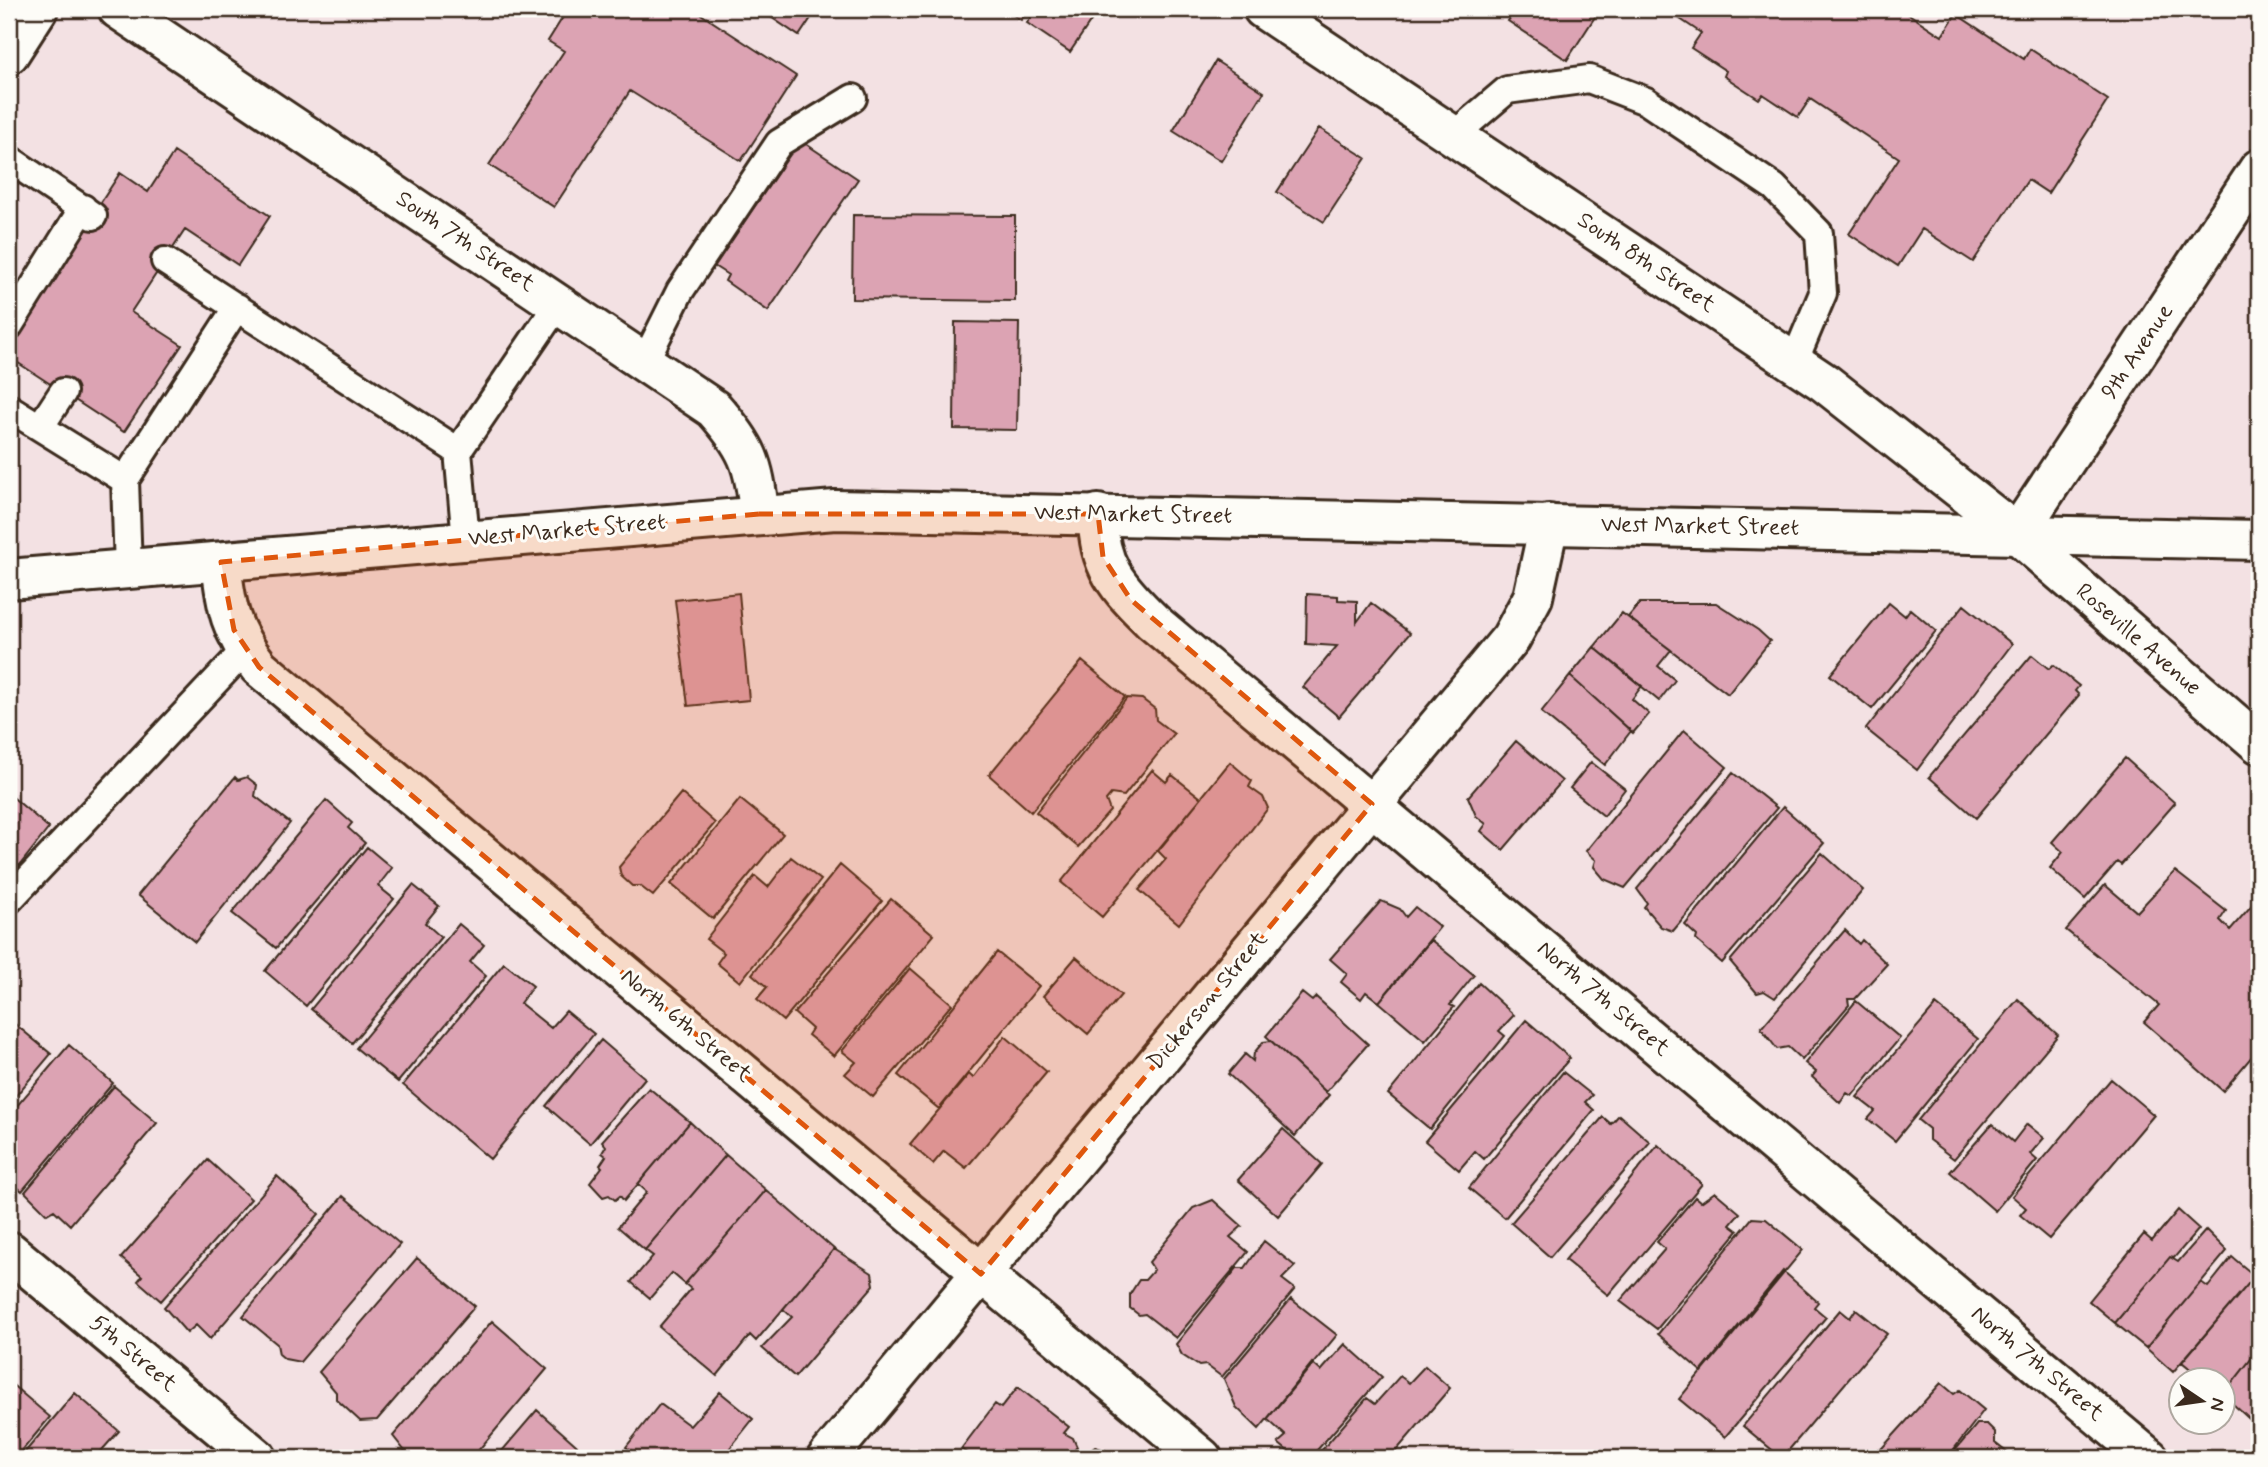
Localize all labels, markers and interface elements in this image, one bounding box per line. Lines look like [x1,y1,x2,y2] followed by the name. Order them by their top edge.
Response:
[390,184,541,300] street label: South 7th Street
[1571,206,1721,321] street label: South 8th Street
[2095,298,2181,406] street label: 9th Avenue
[1034,498,1232,532] street label: West Market Street
[467,507,667,555] street label: West Market Street
[1601,510,1799,544] street label: West Market Street
[2069,577,2207,703] street label: Roseville Avenue
[1141,925,1275,1077] street label: Dickerson Street
[1530,934,1676,1064] street label: North 7th Street
[614,962,758,1090] street label: North 6th Street
[1964,1299,2110,1429] street label: North 7th Street
[83,1309,183,1400] street label: 5th Street
[2166,1366,2236,1436] north arrow
[2203,1396,2231,1413] text: N

